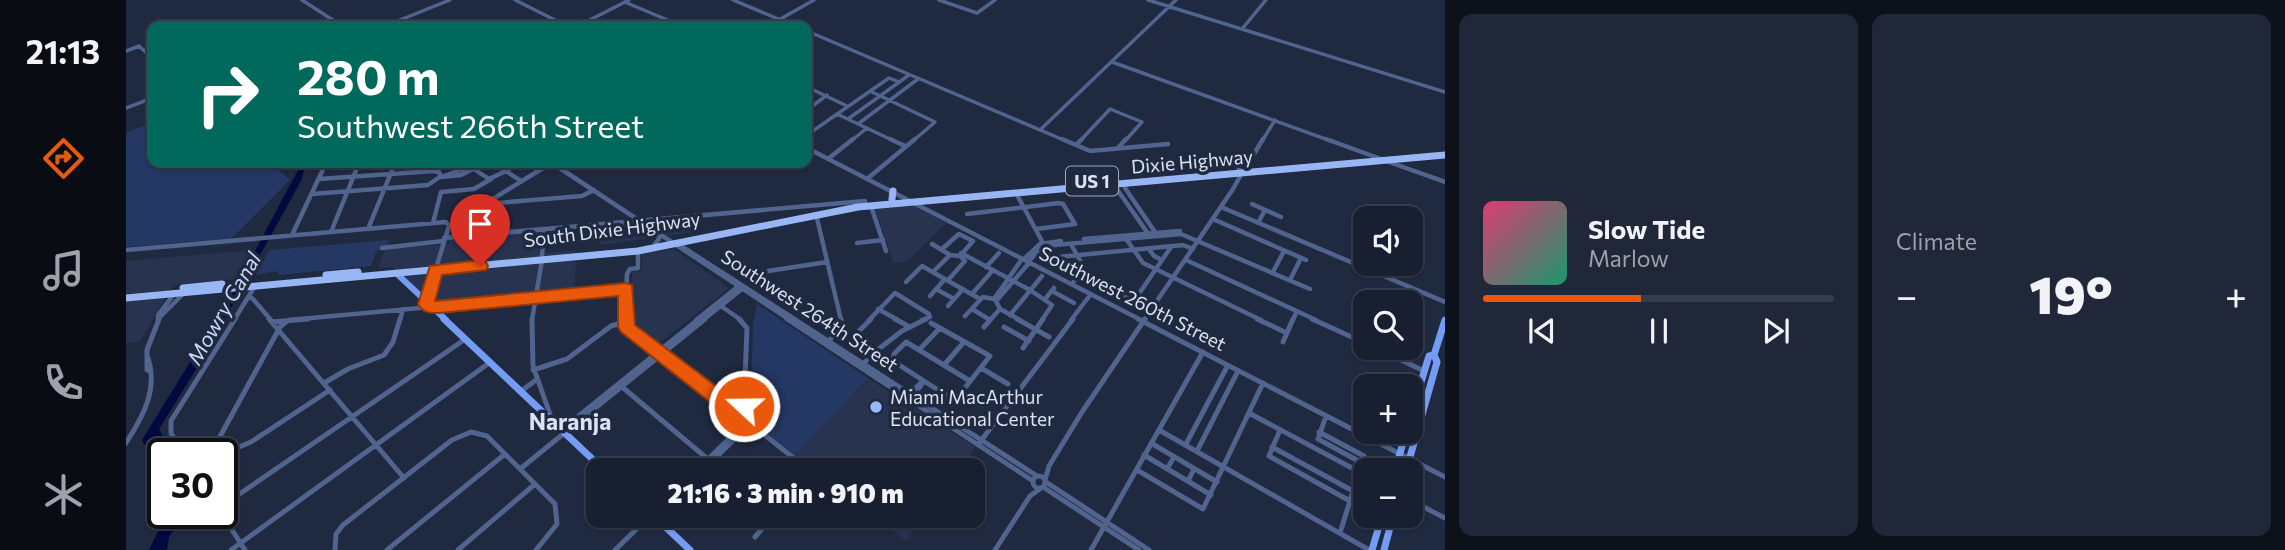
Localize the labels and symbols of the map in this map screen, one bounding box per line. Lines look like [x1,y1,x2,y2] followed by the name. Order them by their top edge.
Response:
[1130,144,1254,178] street label: Dixie Highway
[1066,166,1118,196] road number: US 1
[450,194,510,266] pin
[522,207,702,251] street label: South Dixie Highway
[1036,241,1231,355] street label: Southwest 260th Street
[717,244,903,376] street label: Southwest 264th Street
[181,247,266,369] water label: Mowry Canal
[707,369,781,443] position arrow
[890,385,1055,430] place label: Miami MacArthur Educational Center
[868,399,884,415] marker: Miami MacArthur Educational Center
[529,407,611,435] district label: Naranja
[147,438,238,529] speed limit sign: 30

